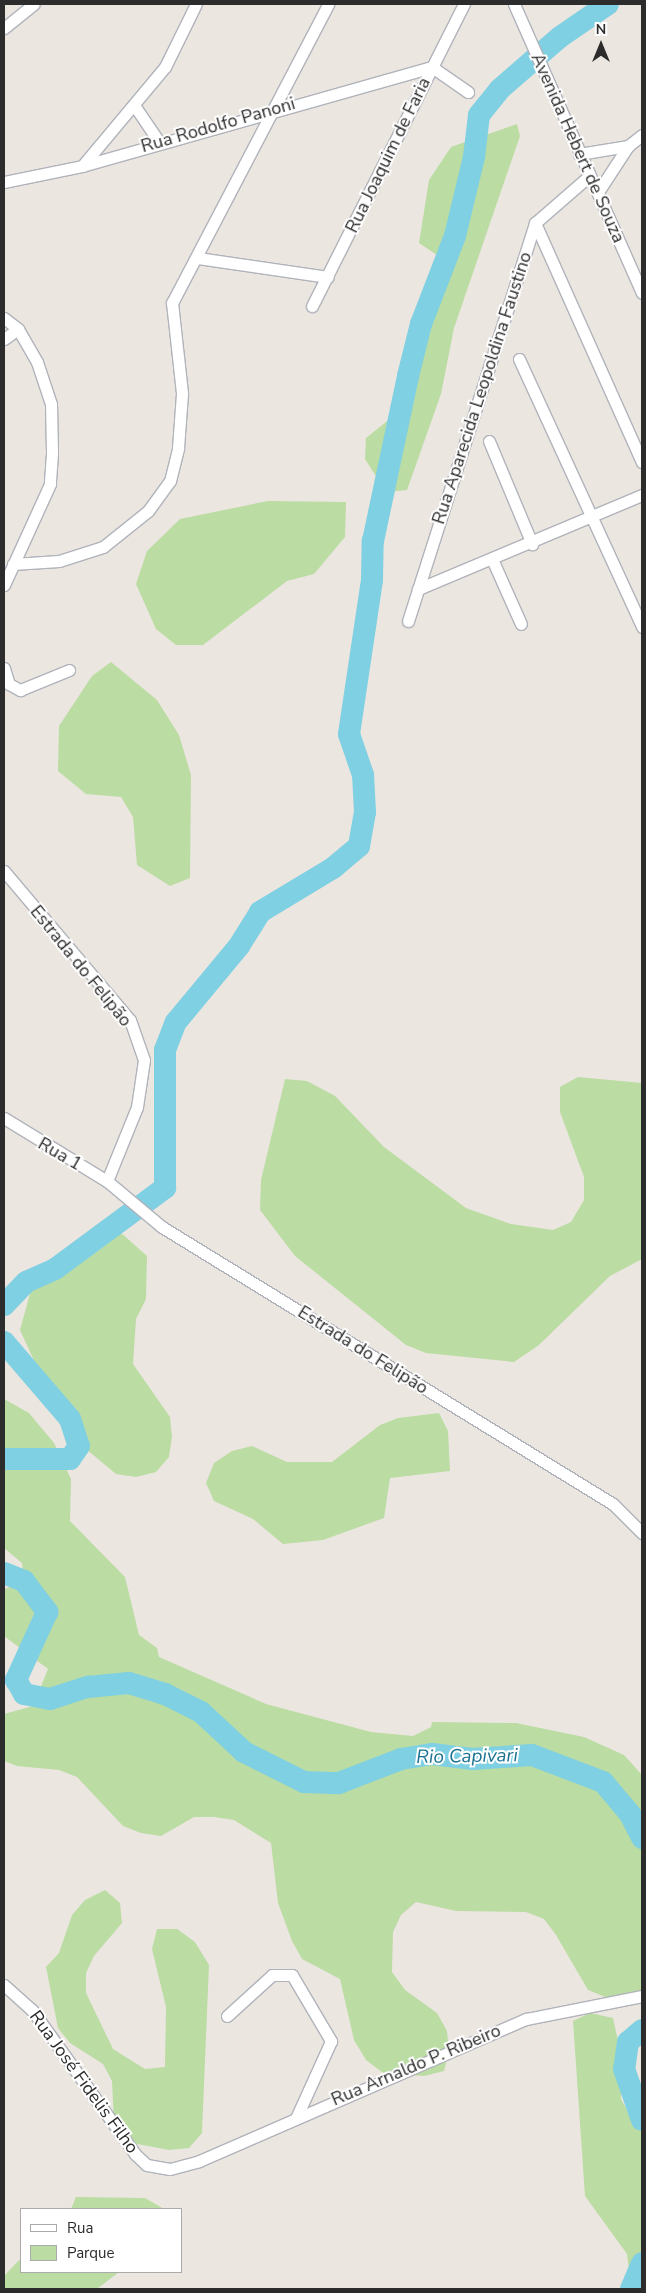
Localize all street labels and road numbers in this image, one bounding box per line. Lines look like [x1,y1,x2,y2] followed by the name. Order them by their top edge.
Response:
[526,50,630,246] street label: Avenida Hebert de Souza
[341,74,435,236] street label: Rua Joaquim de Faria
[138,93,298,157] street label: Rua Rodolfo Panoni
[428,249,536,527] street label: Rua Aparecida Leopoldina Faustino
[26,901,136,1031] street label: Estrada do Felipão
[34,1133,86,1175] street label: Rua 1
[294,1301,432,1399] street label: Estrada do Felipão
[25,2006,143,2158] street label: Rua José Fidelis Filho
[328,2020,504,2110] street label: Rua Arnaldo P. Ribeiro

